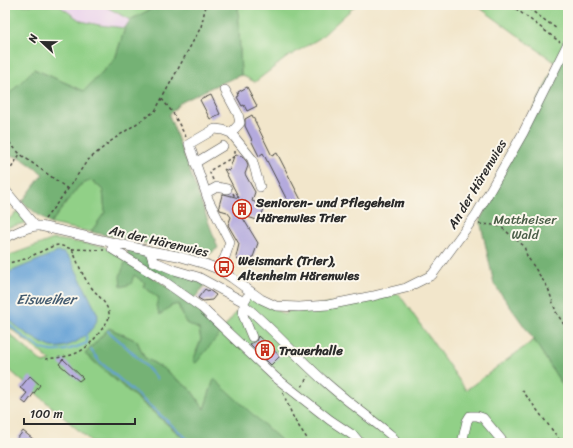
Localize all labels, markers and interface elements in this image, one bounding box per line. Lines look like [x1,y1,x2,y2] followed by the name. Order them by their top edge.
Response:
[22,22,62,62] north arrow
[23,31,44,46] text: N
[441,134,513,234] street label: An der Härenwies
[255,191,404,229] place label: Senioren- und Pflegeheim Härenwies Trier
[231,198,253,220] building icon: Senioren- und Pflegeheim Härenwies Trier
[494,208,557,246] park label: Mattheiser Wald
[106,218,212,264] street label: An der Härenwies
[237,249,360,287] place label: Weismark (Trier), Altenheim Härenwies
[213,256,235,278] bus stop icon: Weismark (Trier), Altenheim Härenwies
[16,287,79,312] water label: Eisweiher
[254,339,276,361] building icon: Trauerhalle
[279,339,343,362] place label: Trauerhalle
[24,400,135,426] scale bar
[30,403,63,425] text: 100 m

